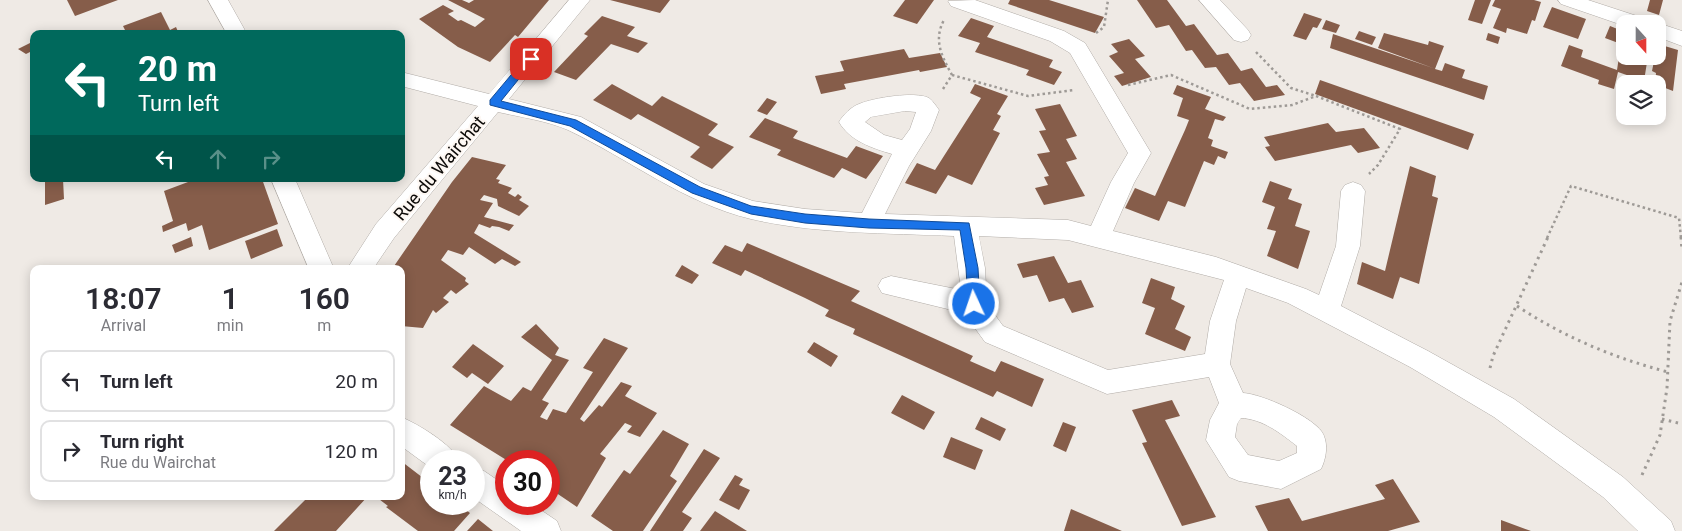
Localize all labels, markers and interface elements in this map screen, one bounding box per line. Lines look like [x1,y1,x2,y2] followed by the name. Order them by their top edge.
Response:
[1616,15,1666,65] north arrow
[1616,15,1666,125] map controls
[510,38,552,80] pin
[517,45,545,73] icon: arrive
[138,49,217,90] text: 20 m
[55,50,120,115] icon: left
[1616,75,1666,125] button: layers
[138,91,219,116] text: Turn left
[389,111,489,225] street label: Rue du Wairchat
[151,145,179,173] icon: left
[204,145,232,173] icon: ahead
[257,145,285,173] icon: right
[947,277,999,329] position arrow
[85,281,162,316] text: 18:07
[222,281,239,316] text: 1
[299,281,350,316] text: 160
[101,316,146,335] text: Arrival
[217,316,244,335] text: min
[317,316,331,335] text: m
[57,367,85,395] icon: left
[100,370,173,393] text: Turn left
[335,370,378,393] text: 20 m
[100,430,184,453] text: Turn right
[57,437,85,465] icon: right
[325,440,378,463] text: 120 m
[495,450,560,515] speed limit sign: 30
[100,453,216,472] text: Rue du Wairchat
[438,462,467,491] text: 23
[438,488,467,502] text: km/h

